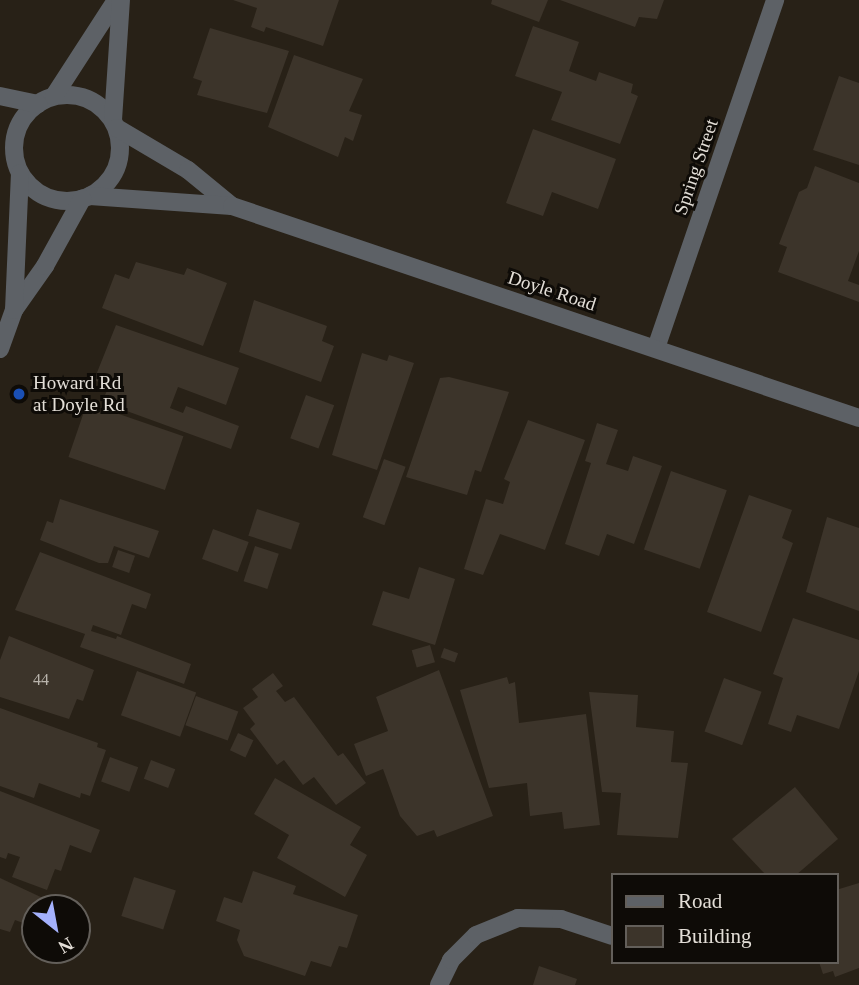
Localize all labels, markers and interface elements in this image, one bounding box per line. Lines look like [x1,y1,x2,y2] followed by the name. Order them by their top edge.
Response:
[669,116,723,218] street label: Spring Street
[505,266,599,316] street label: Doyle Road
[33,372,125,416] place label: Howard Rd at Doyle Rd
[11,386,27,402] marker: Howard Rd at Doyle Rd
[33,670,49,690] house number: 44
[610,873,838,964] legend
[678,889,722,913] text: Road
[21,894,91,964] north arrow
[678,924,752,948] text: Building
[55,933,77,958] text: N

